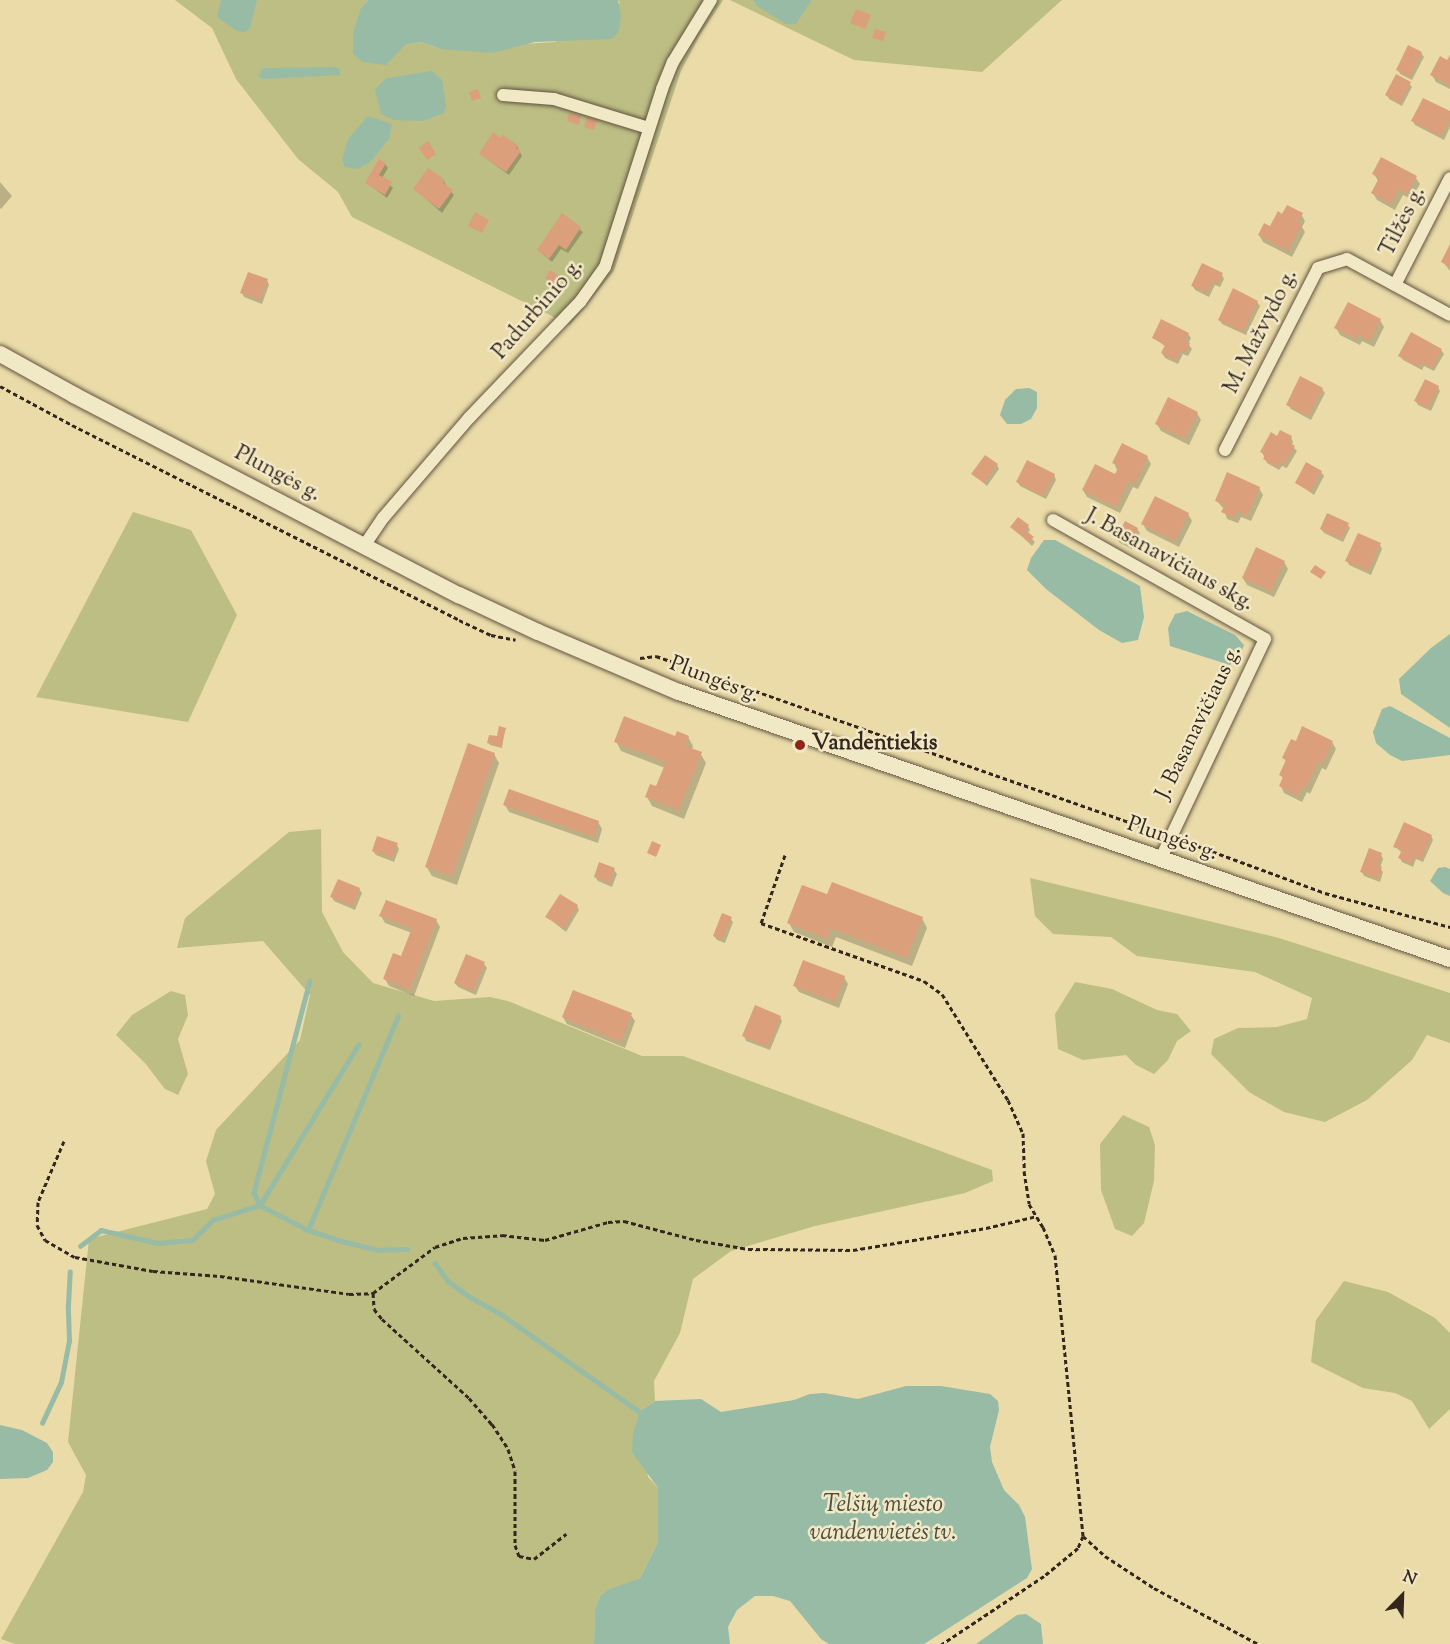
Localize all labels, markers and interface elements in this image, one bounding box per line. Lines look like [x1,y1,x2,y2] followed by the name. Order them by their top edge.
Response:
[1375,183,1433,261] street label: Tilžės g.
[488,254,590,366] street label: Padurbinio g.
[1219,265,1305,399] street label: M. Mažvydo g.
[229,441,325,509] street label: Plungės g.
[1080,504,1258,618] street label: J. Basanavičiaus skg.
[1151,642,1249,804] street label: J. Basanavičiaus g.
[665,652,763,710] street label: Plungės g.
[812,732,937,758] place label: Vandentiekis
[793,738,807,752] marker: Vandentiekis
[1123,812,1221,868] street label: Plungės g.
[810,1492,956,1548] water label: Telšių miesto vandenvietės tv.
[1372,1566,1432,1626] north arrow
[1399,1566,1420,1592] text: N

